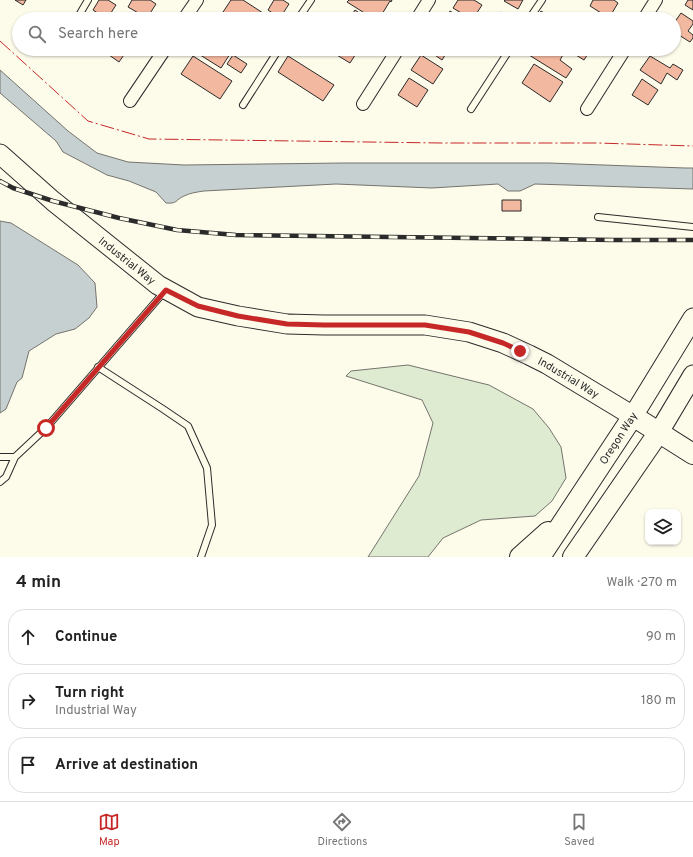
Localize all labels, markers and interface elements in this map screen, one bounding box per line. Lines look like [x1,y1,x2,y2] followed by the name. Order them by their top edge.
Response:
[12,12,681,56] search box
[26,23,48,45] icon: search
[58,25,138,44] text: Search here
[95,234,158,288] street label: Industrial Way
[511,342,529,360] route end
[535,354,602,402] street label: Industrial Way
[597,410,641,467] street label: Oregon Way
[37,419,55,437] route start
[645,509,681,545] map controls
[645,509,681,545] button: layers
[16,572,61,594] text: 4 min
[607,575,677,591] text: Walk · 270 m
[17,626,39,648] icon: ahead
[55,628,117,647] text: Continue
[646,629,676,645] text: 90 m
[55,684,124,703] text: Turn right
[17,690,39,712] icon: right
[641,693,676,709] text: 180 m
[55,703,137,719] text: Industrial Way
[17,754,39,776] icon: arrive
[55,756,198,775] text: Arrive at destination
[98,811,120,849] tab: Map
[317,811,367,849] tab: Directions
[564,811,595,849] tab: Saved

